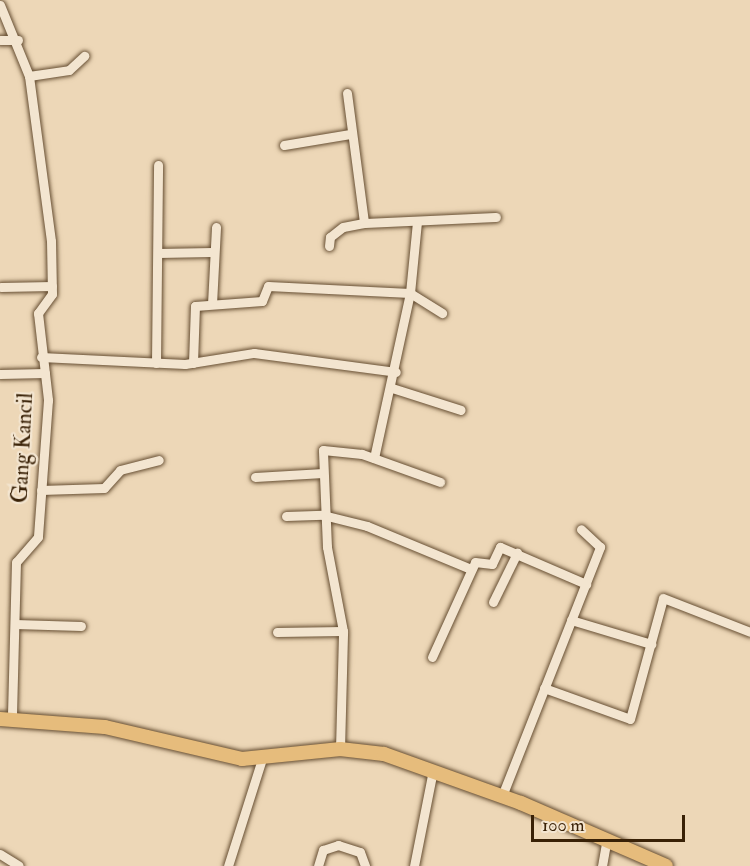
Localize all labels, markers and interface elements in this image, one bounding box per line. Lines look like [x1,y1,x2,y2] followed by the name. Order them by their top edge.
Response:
[7,392,39,504] street label: Gang Kancil
[534,803,688,841] scale bar
[542,814,585,837] text: 100 m

